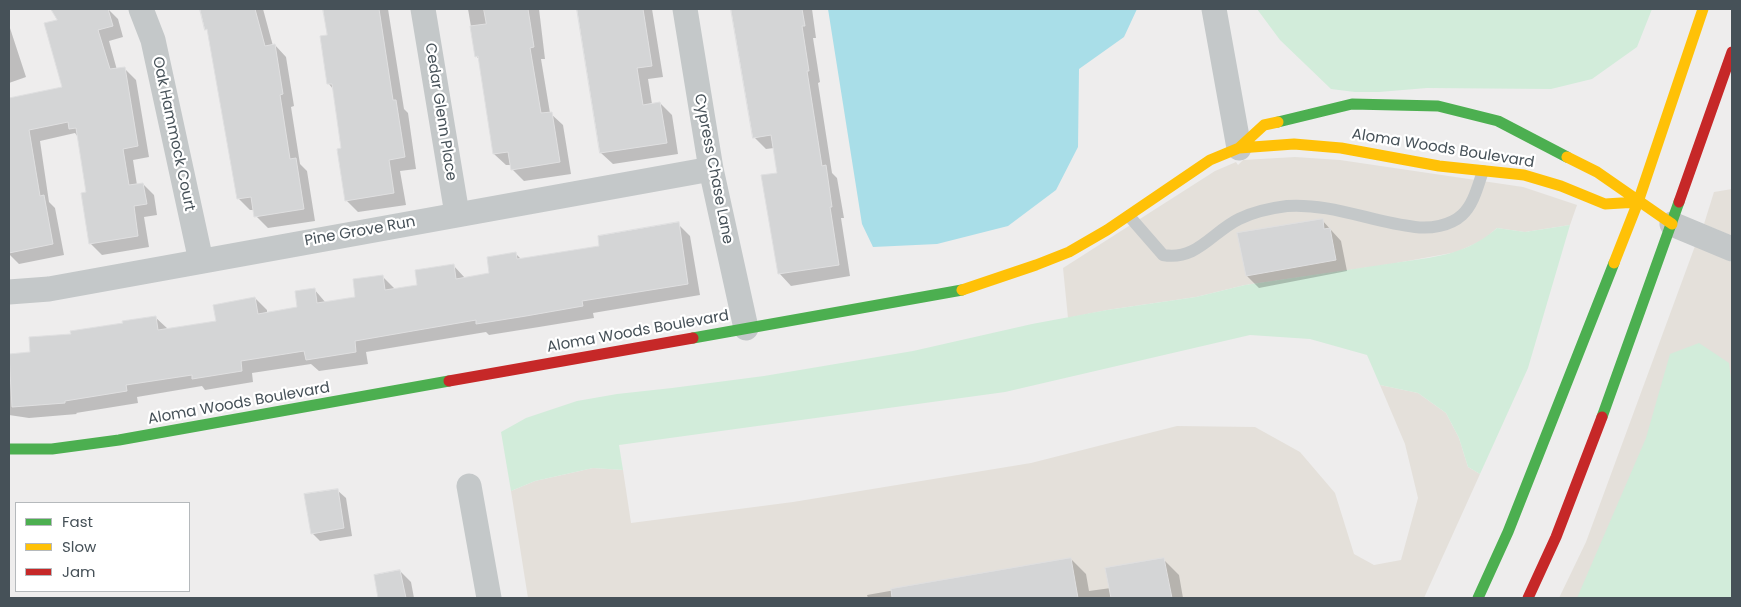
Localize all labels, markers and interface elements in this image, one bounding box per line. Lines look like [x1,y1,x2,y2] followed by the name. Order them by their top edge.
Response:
[420,42,460,182] street label: Cedar Glenn Place
[148,55,198,213] street label: Oak Hammock Court
[690,92,736,246] street label: Cypress Chase Lane
[1350,126,1536,172] street label: Aloma Woods Boulevard
[303,213,417,251] street label: Pine Grove Run
[546,307,730,357] street label: Aloma Woods Boulevard
[147,379,331,429] street label: Aloma Woods Boulevard
[15,502,190,592] legend
[62,511,93,532] text: Fast
[62,536,96,557] text: Slow
[62,561,96,582] text: Jam

